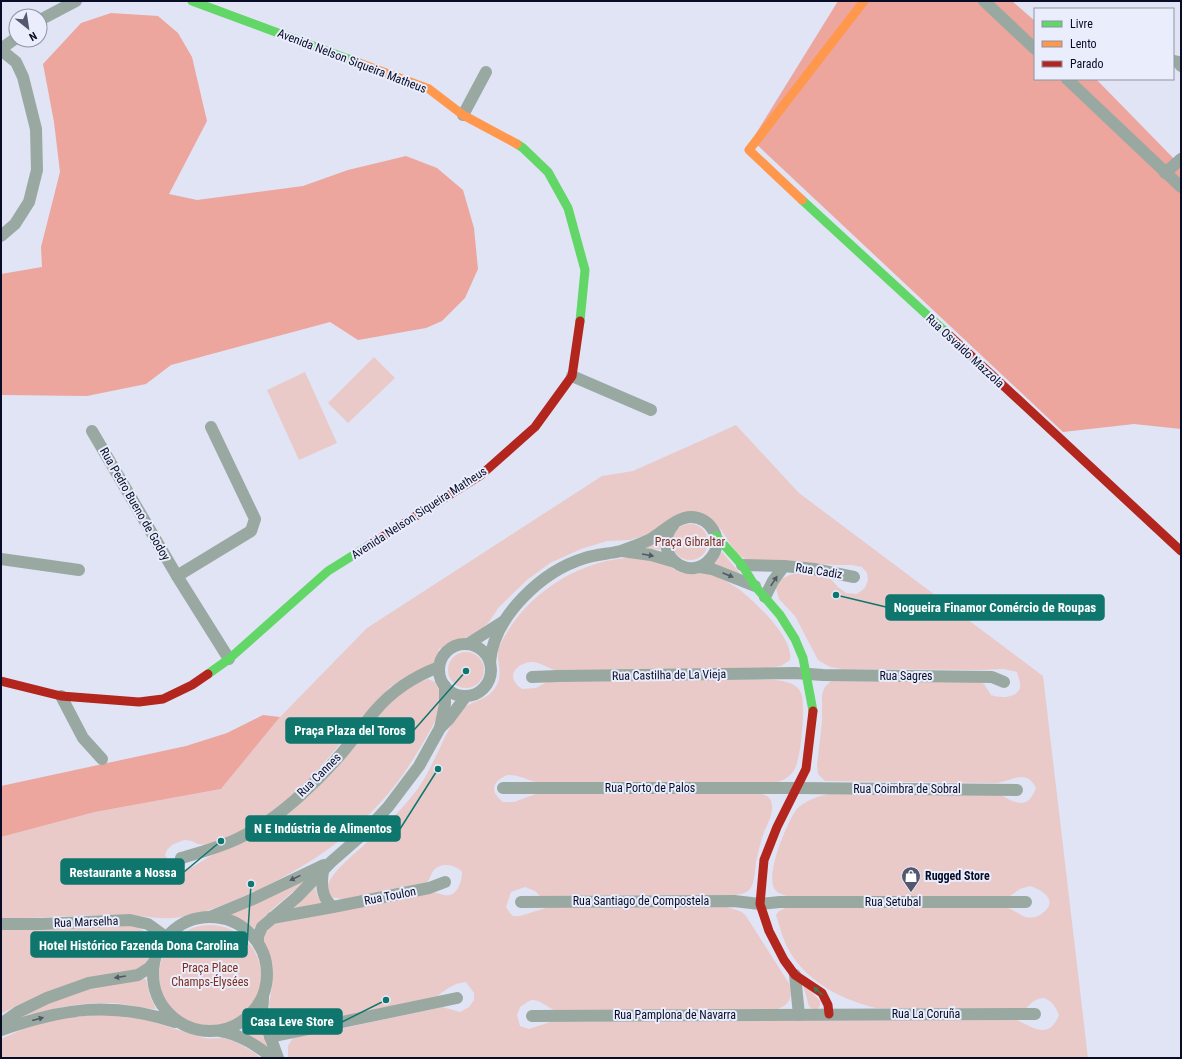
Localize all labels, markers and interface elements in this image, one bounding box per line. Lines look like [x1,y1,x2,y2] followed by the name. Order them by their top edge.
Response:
[8,8,48,48] north arrow
[1034,8,1174,80] legend
[1070,17,1093,31] text: Livre
[276,26,428,96] street label: Avenida Nelson Siqueira Matheus
[26,29,39,44] text: N
[1070,37,1097,51] text: Lento
[1070,57,1103,71] text: Parado
[923,311,1007,391] street label: Rua Osvaldo Mazzola
[97,445,173,563] street label: Rua Pedro Bueno de Godoy
[349,464,489,562] street label: Avenida Nelson Siqueira Matheus
[655,535,726,549] park label: Praça Gibraltar
[642,552,654,558] one-way arrow
[795,560,843,582] street label: Rua Cadiz
[723,572,734,578] one-way arrow
[770,576,778,586] one-way arrow
[886,595,1104,620] callout: Nogueira Finamor Comércio de Roupas
[894,600,1096,615] text: Nogueira Finamor Comércio de Roupas
[612,667,726,683] street label: Rua Castilha de La Vieja
[879,669,933,683] street label: Rua Sagres
[286,718,414,743] callout: Praça Plaza del Toros
[294,723,406,738] text: Praça Plaza del Toros
[294,750,344,800] street label: Rua Cannes
[605,781,695,795] street label: Rua Porto de Palos
[853,782,961,796] street label: Rua Coimbra de Sobral
[246,816,400,841] callout: N E Indústria de Alimentos
[254,821,392,836] text: N E Indústria de Alimentos
[61,859,184,884] callout: Restaurante a Nossa
[69,865,177,880] text: Restaurante a Nossa
[900,865,922,893] shop icon: Rugged Store
[925,869,990,883] place label: Rugged Store
[290,875,301,881] one-way arrow
[363,884,417,908] street label: Rua Toulon
[573,894,709,908] street label: Rua Santiago de Compostela
[865,895,921,909] street label: Rua Setubal
[54,914,119,930] street label: Rua Marselha
[31,932,247,957] callout: Hotel Histórico Fazenda Dona Carolina
[39,938,239,953] text: Hotel Histórico Fazenda Dona Carolina
[171,961,249,989] park label: Praça Place Champs-Élysées
[114,974,126,980] one-way arrow
[813,986,823,995] one-way arrow
[892,1007,961,1021] street label: Rua La Coruña
[614,1008,736,1022] street label: Rua Pamplona de Navarra
[243,1009,342,1034] callout: Casa Leve Store
[250,1014,334,1029] text: Casa Leve Store
[32,1016,44,1022] one-way arrow

